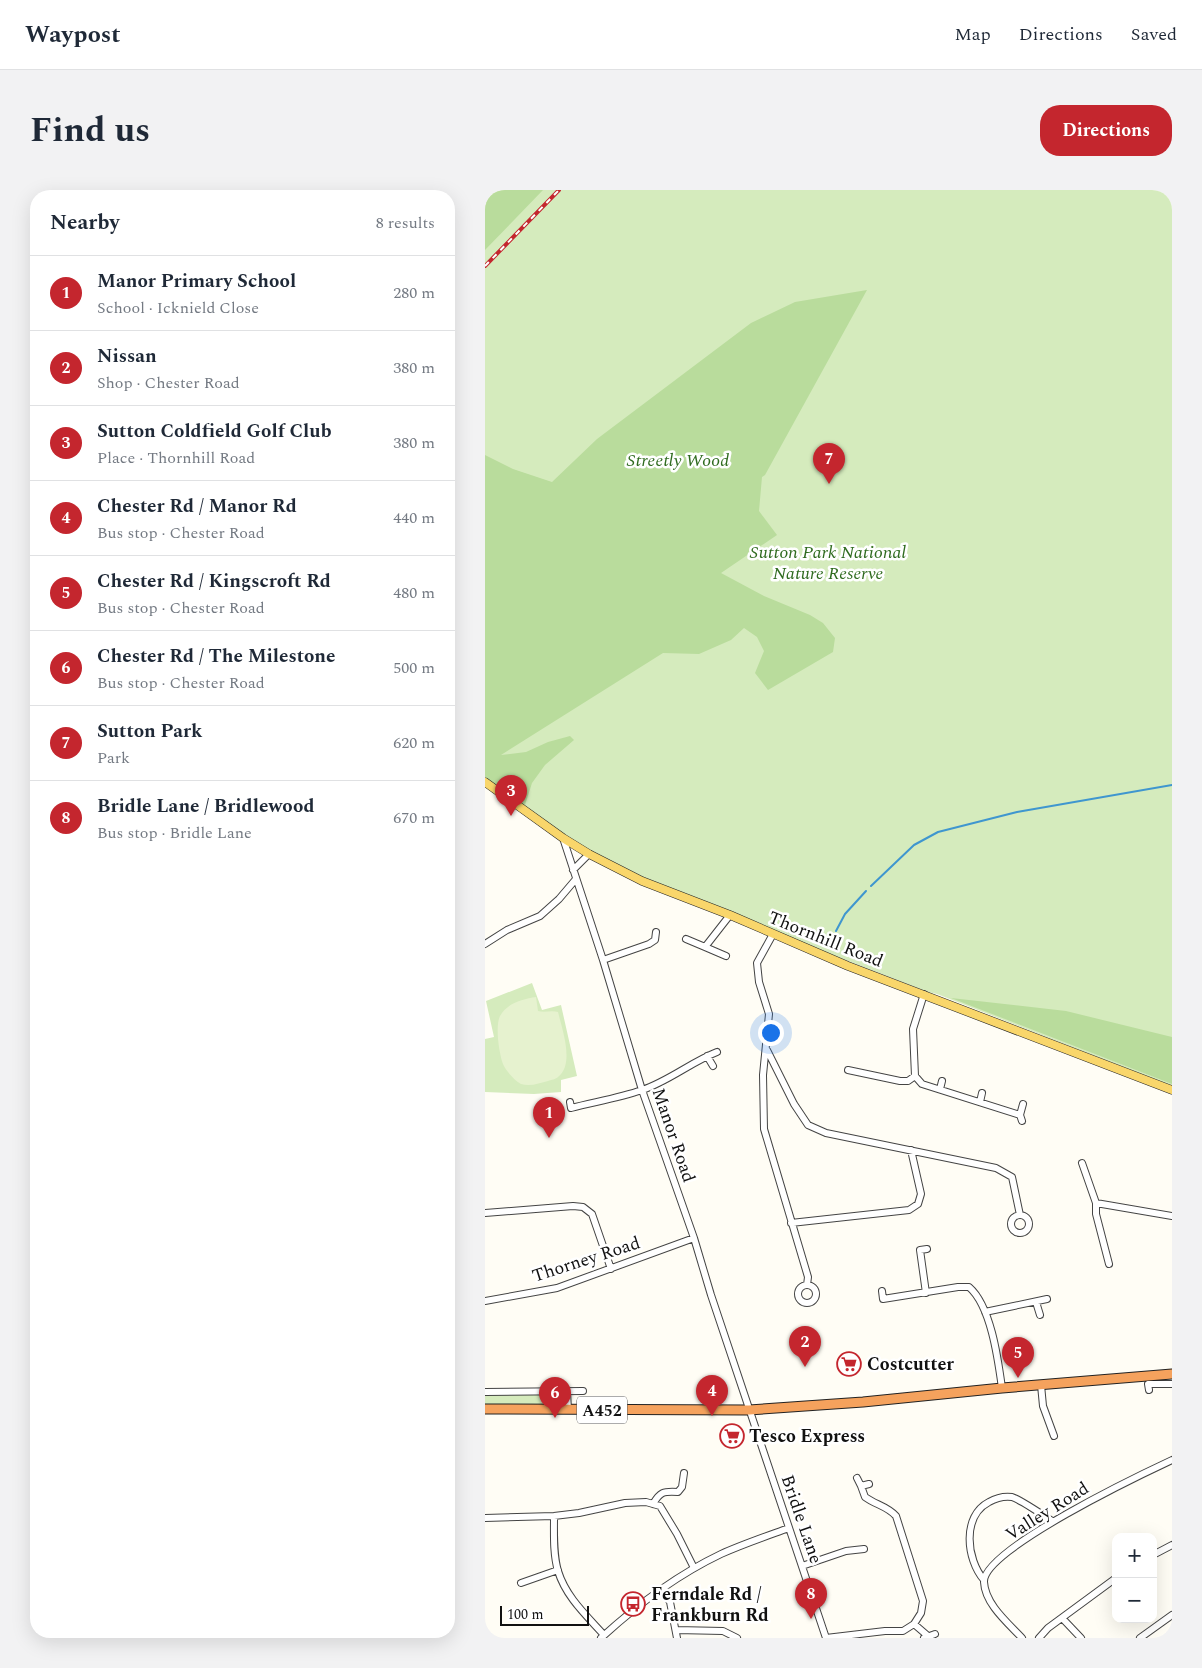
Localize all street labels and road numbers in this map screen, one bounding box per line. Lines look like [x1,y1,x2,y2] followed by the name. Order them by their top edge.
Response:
[764,904,887,975] street label: Thornhill Road
[645,1084,702,1186] street label: Manor Road
[529,1229,644,1290] street label: Thorney Road
[577,1396,627,1424] road number: A452
[774,1471,829,1567] street label: Bridle Lane
[1000,1475,1094,1548] street label: Valley Road

